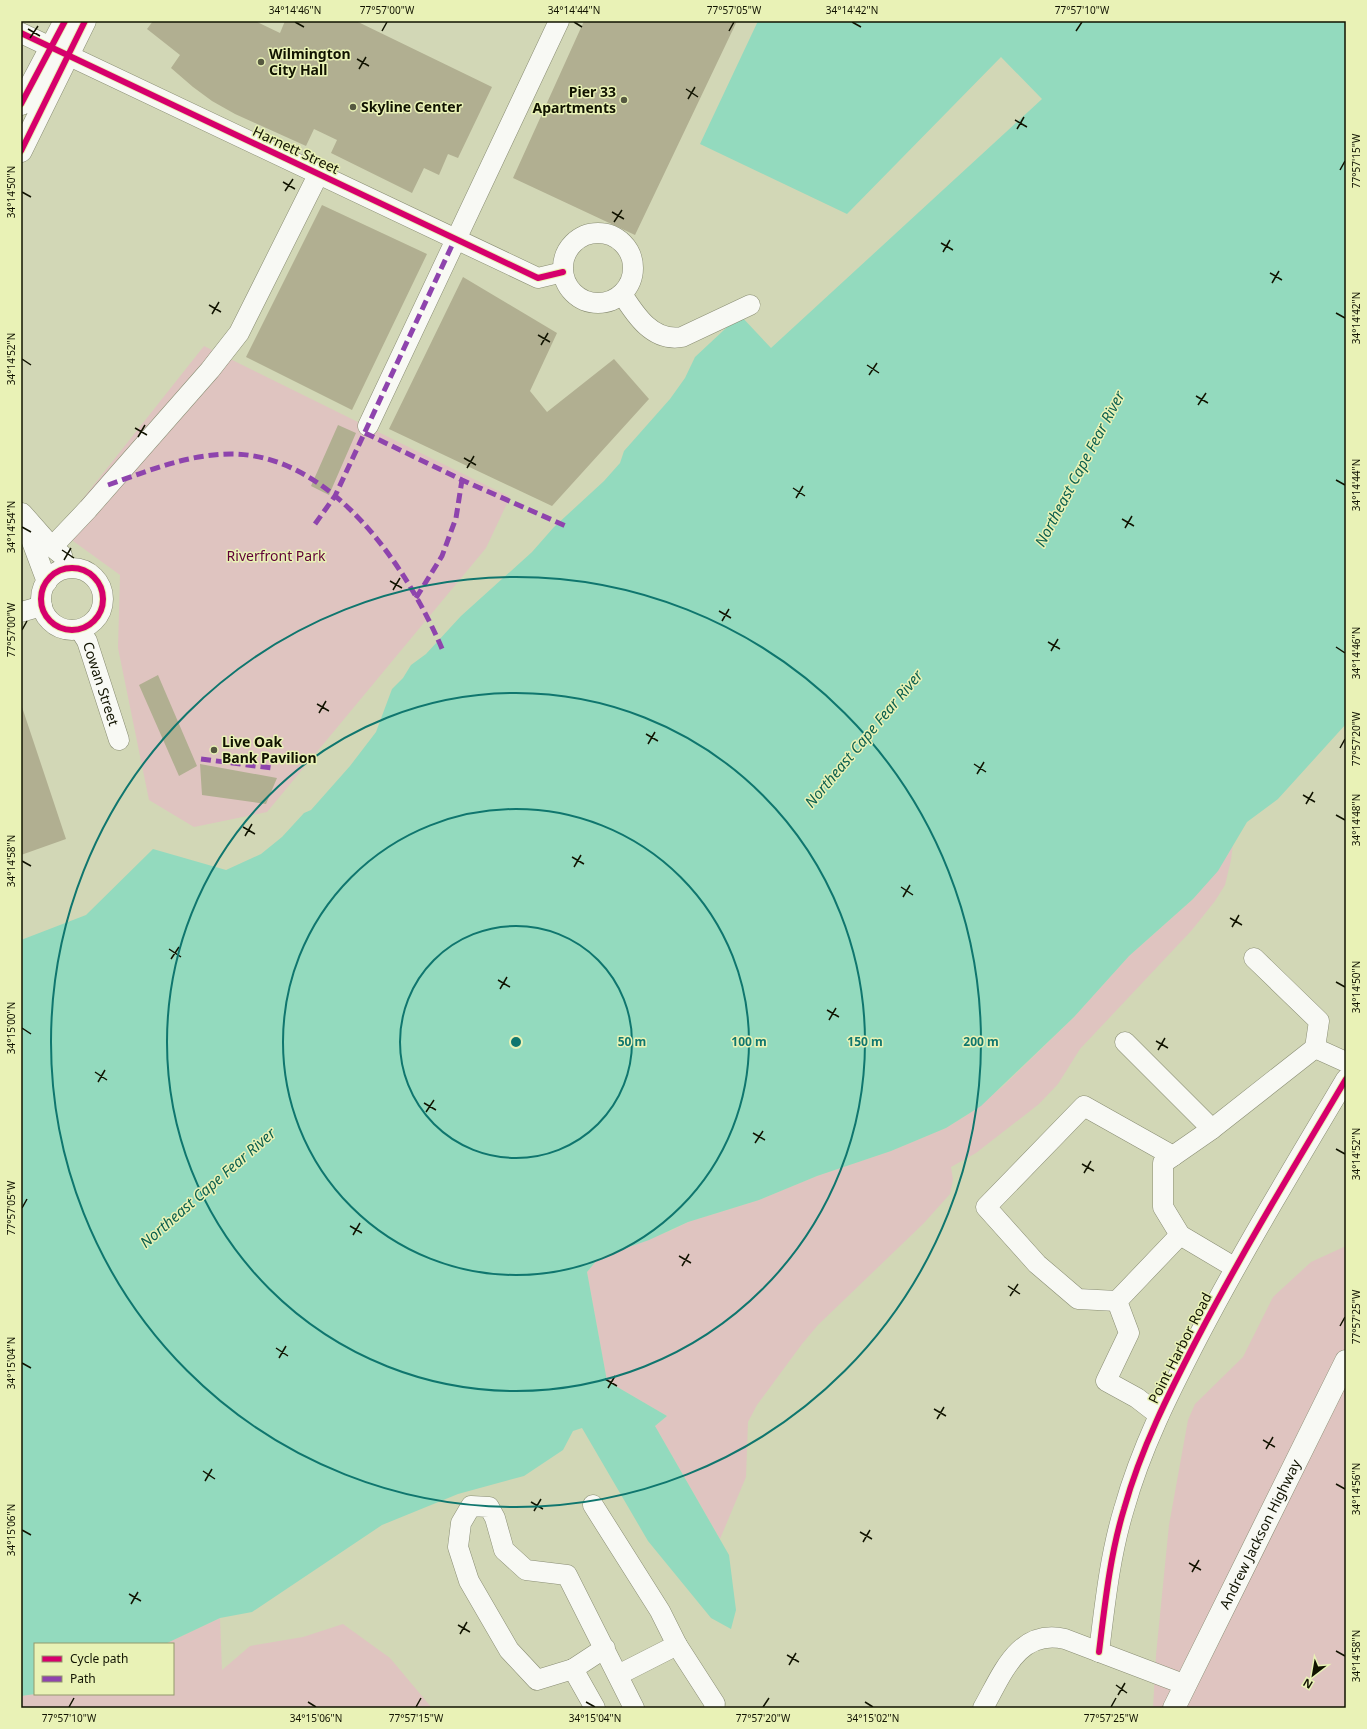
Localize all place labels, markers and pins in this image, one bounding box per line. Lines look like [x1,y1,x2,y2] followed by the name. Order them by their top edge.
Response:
[269,44,351,79] place label: Wilmington City Hall
[256,57,266,67] marker: Wilmington City Hall
[533,82,616,117] place label: Pier 33 Apartments
[619,95,629,105] marker: Pier 33 Apartments
[361,97,463,116] place label: Skyline Center
[348,102,358,112] marker: Skyline Center
[222,732,317,767] place label: Live Oak Bank Pavilion
[209,745,219,755] marker: Live Oak Bank Pavilion
[509,1035,523,1049] centre of rings

